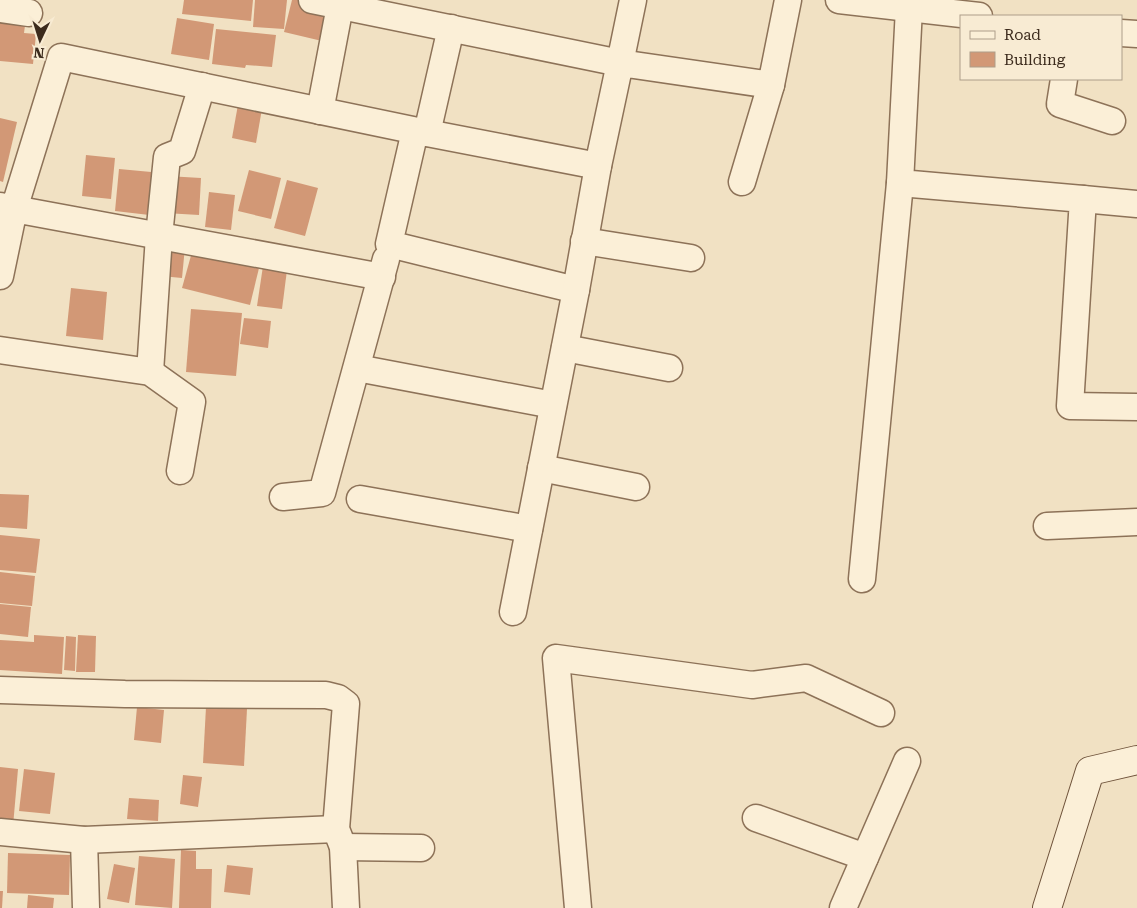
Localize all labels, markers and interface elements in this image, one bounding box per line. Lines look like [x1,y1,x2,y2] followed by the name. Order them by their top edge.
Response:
[15,15,65,65] north arrow
[960,15,1122,80] legend
[1004,26,1041,44] text: Road
[33,45,45,61] text: N
[1004,51,1066,69] text: Building

